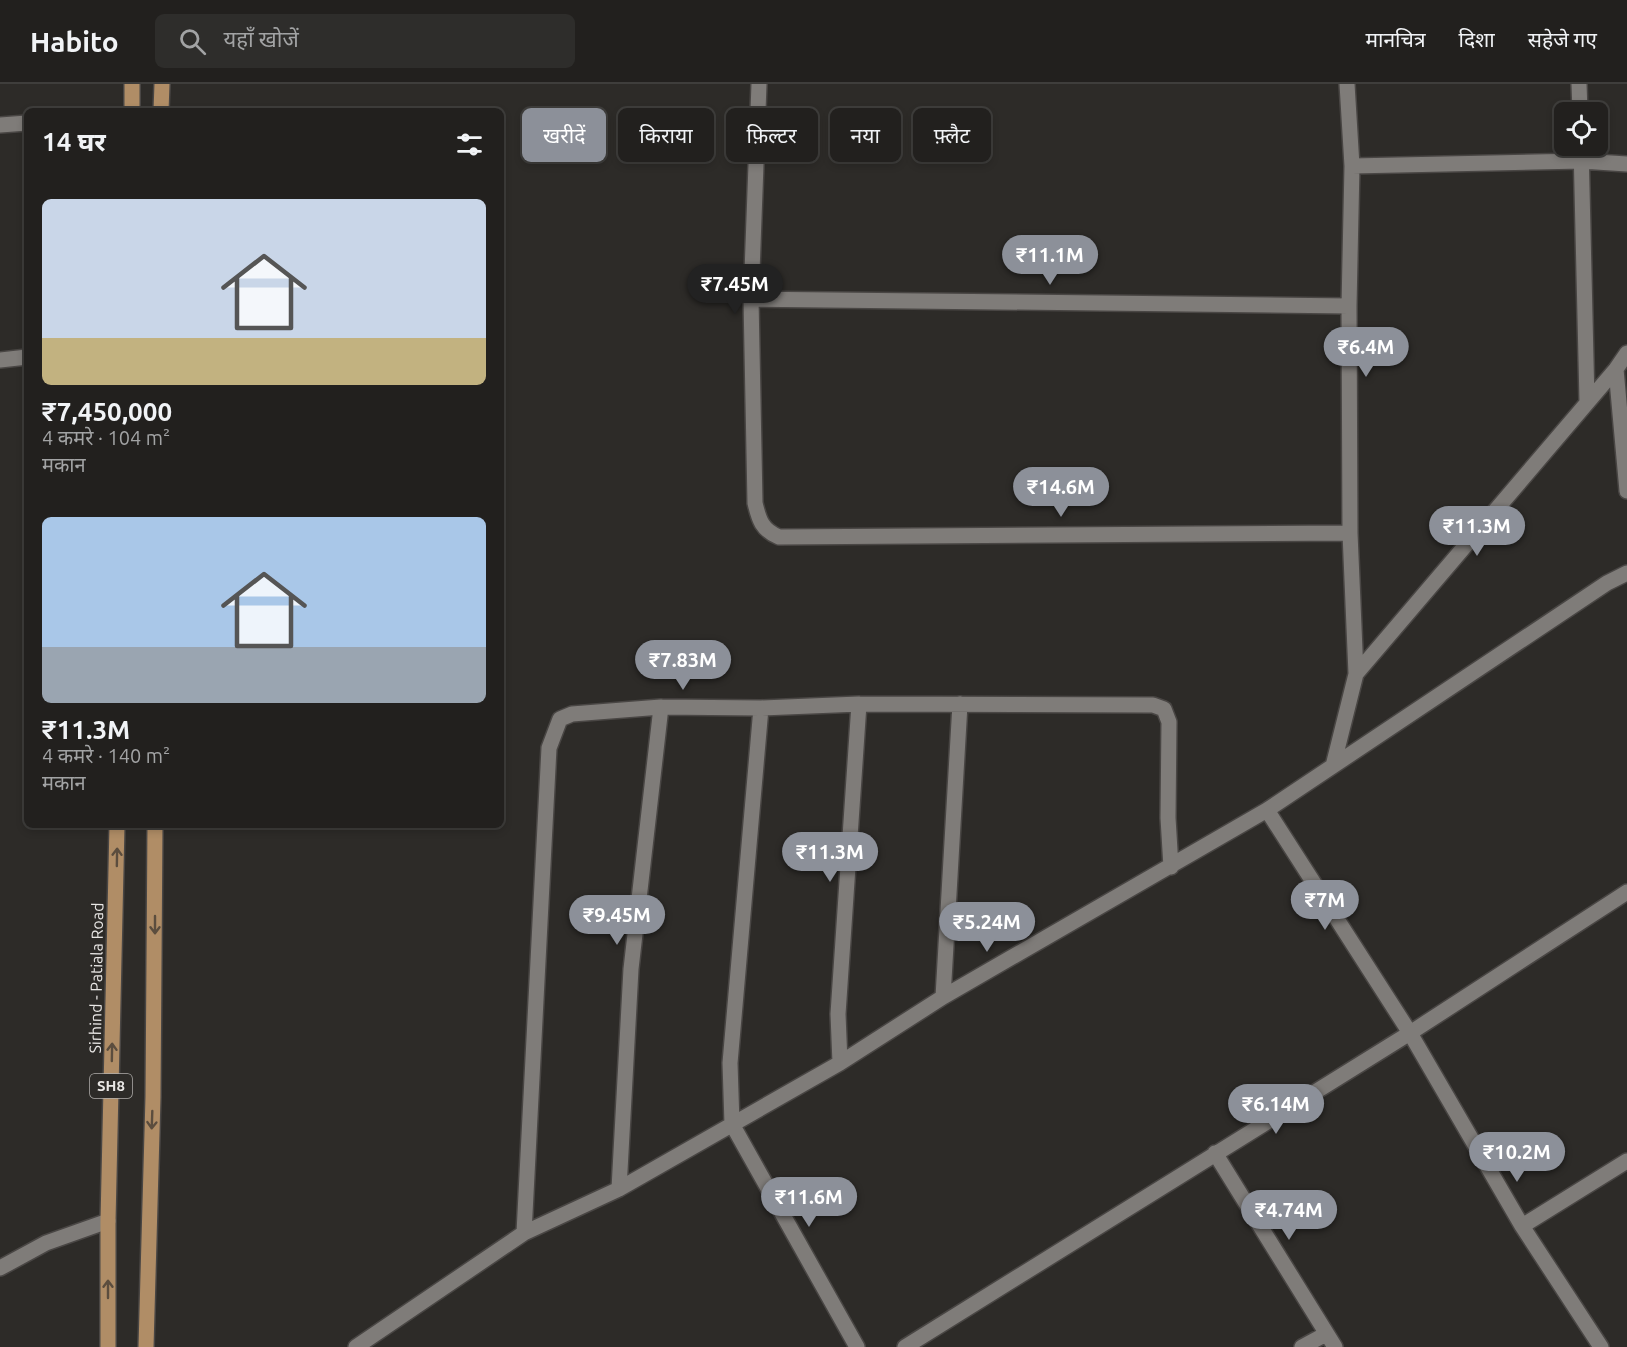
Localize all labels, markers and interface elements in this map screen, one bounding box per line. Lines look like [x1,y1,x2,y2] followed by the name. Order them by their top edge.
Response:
[155,14,575,68] search box
[176,25,209,58] icon: search
[30,26,119,57] text: Habito
[224,26,299,51] text: यहाँ खोजें
[1365,27,1426,51] text: मानचित्र
[1459,27,1495,51] text: दिशा
[1528,27,1597,51] text: सहेजे गए
[1554,102,1608,156] map controls
[1554,102,1608,156] button: locate
[522,108,606,162] chip: खरीदें
[618,108,714,162] chip: किराया
[726,108,818,162] chip: फ़िल्टर
[830,108,901,162] chip: नया
[913,108,991,162] chip: फ़्लैट
[42,127,106,156] text: 14 घर
[453,128,486,161] icon: filters
[1001,235,1099,286] pin: ₹11.1M
[210,238,318,346] icon: home
[1016,243,1084,266] text: ₹11.1M
[686,264,784,315] pin: ₹7.45M
[701,272,769,295] text: ₹7.45M
[1324,327,1408,378] pin: ₹6.4M
[1338,335,1394,358] text: ₹6.4M
[42,397,172,426] text: ₹7,450,000
[42,426,170,449] text: 4 कमरे · 104 m²
[42,453,86,476] text: मकान
[1012,467,1110,518] pin: ₹14.6M
[1027,475,1095,498] text: ₹14.6M
[1428,506,1526,557] pin: ₹11.3M
[1443,514,1511,537] text: ₹11.3M
[210,556,318,664] icon: home
[634,640,732,691] pin: ₹7.83M
[649,648,717,671] text: ₹7.83M
[42,715,130,744] text: ₹11.3M
[42,744,170,767] text: 4 कमरे · 140 m²
[42,771,86,794] text: मकान
[781,832,879,883] pin: ₹11.3M
[796,840,864,863] text: ₹11.3M
[111,847,123,867] one-way arrow
[1296,880,1354,931] pin: ₹7M
[1305,888,1345,911] text: ₹7M
[568,895,666,946] pin: ₹9.45M
[86,902,106,1054] street label: Sirhind - Patiala Road
[938,902,1036,953] pin: ₹5.24M
[583,903,651,926] text: ₹9.45M
[953,910,1021,933] text: ₹5.24M
[149,915,161,935] one-way arrow
[106,1042,118,1062] one-way arrow
[90,1074,132,1098] road number: SH8
[1227,1084,1325,1135] pin: ₹6.14M
[1242,1092,1310,1115] text: ₹6.14M
[147,1110,158,1130] one-way arrow
[1468,1132,1566,1183] pin: ₹10.2M
[1483,1140,1551,1163] text: ₹10.2M
[760,1177,858,1228] pin: ₹11.6M
[775,1185,843,1208] text: ₹11.6M
[1240,1190,1338,1241] pin: ₹4.74M
[1255,1198,1323,1221] text: ₹4.74M
[102,1279,114,1299] one-way arrow

